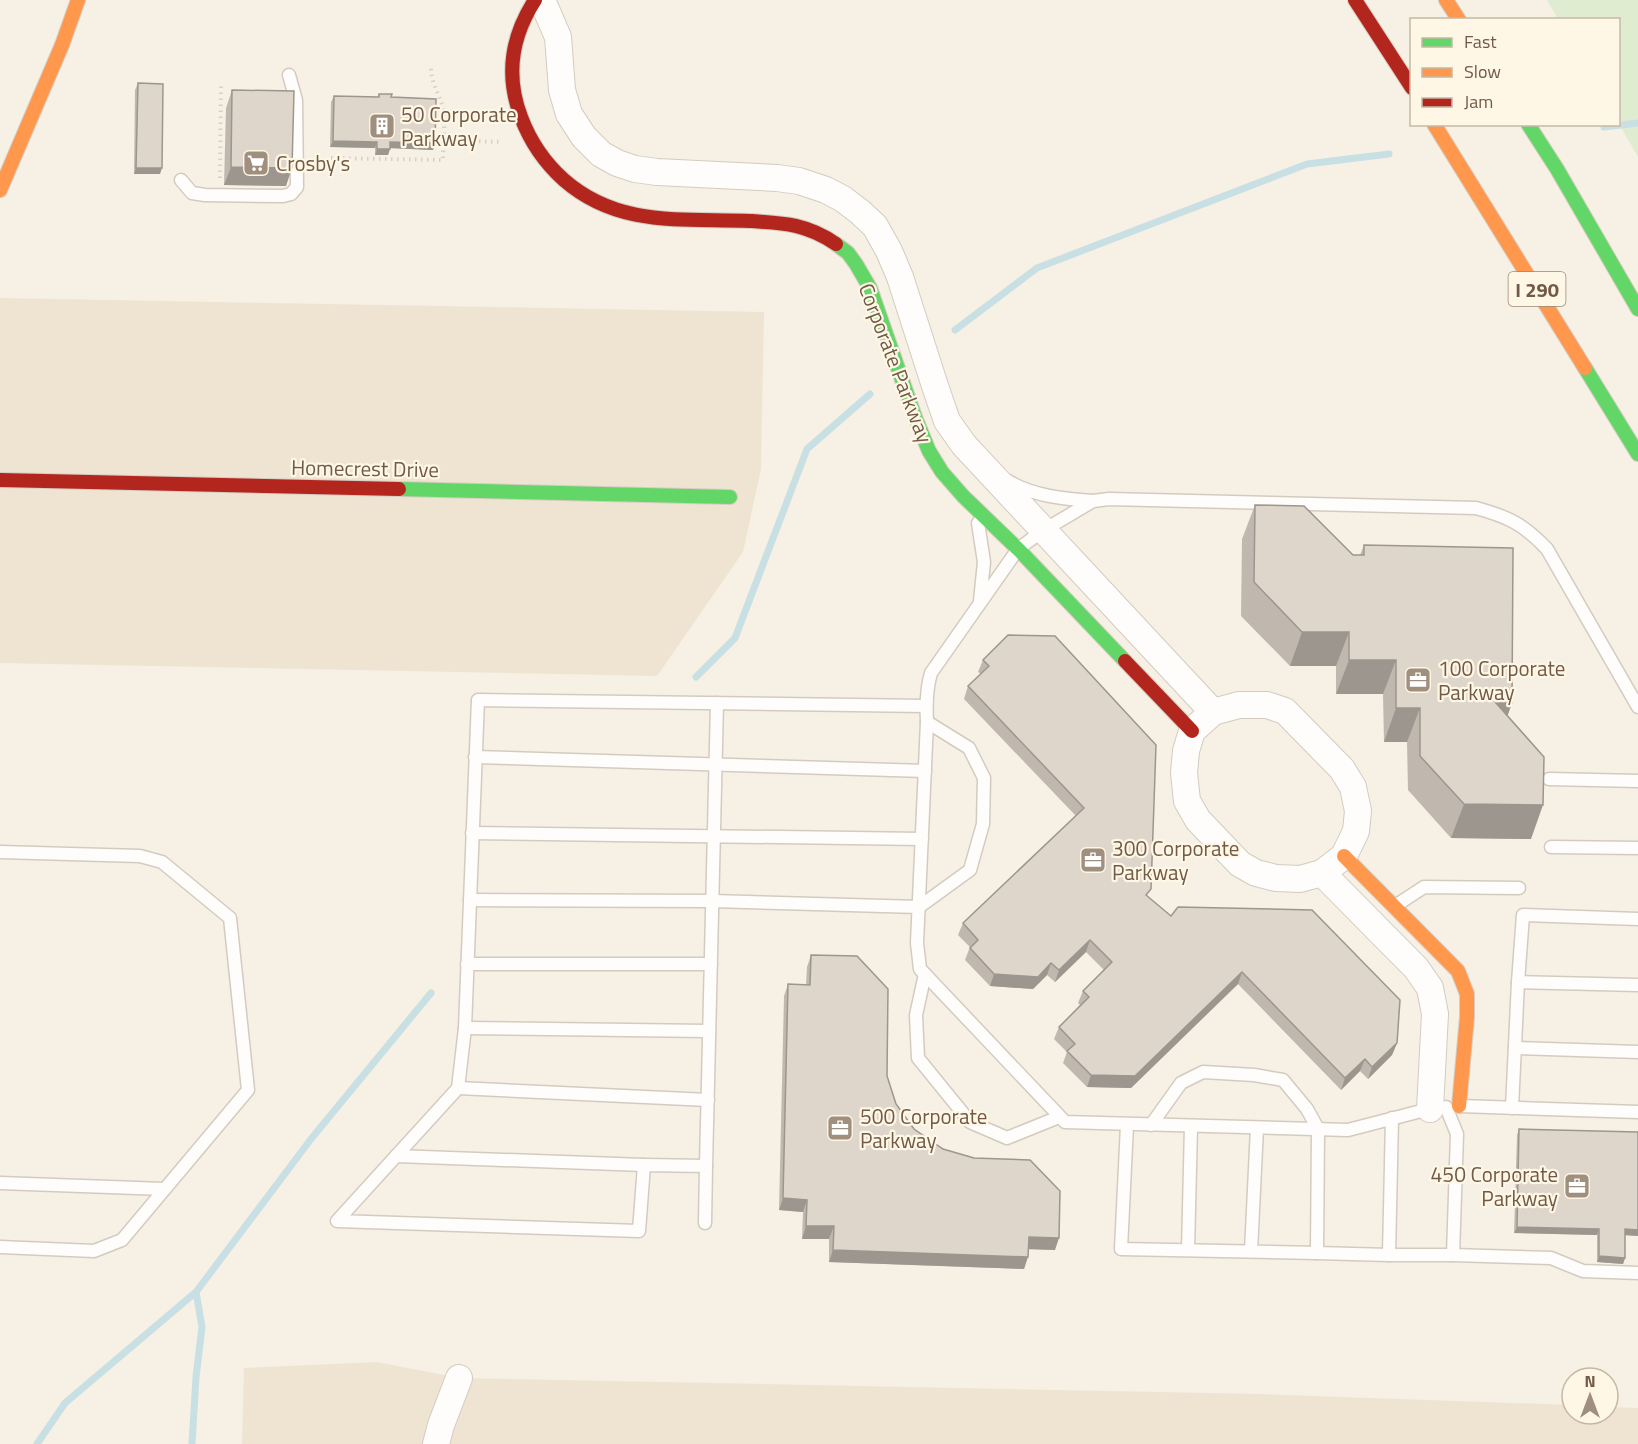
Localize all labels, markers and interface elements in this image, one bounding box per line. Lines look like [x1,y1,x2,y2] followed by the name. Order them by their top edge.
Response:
[1410,18,1620,126] legend
[1464,28,1497,55] text: Fast
[1464,58,1501,85] text: Slow
[1464,88,1493,115] text: Jam
[401,98,517,154] place label: 50 Corporate Parkway
[367,111,397,141] building icon: 50 Corporate Parkway
[276,147,350,179] place label: Crosby's
[241,148,271,178] supermarket icon: Crosby's
[1508,272,1566,306] road number: I 290
[851,278,941,448] street label: Corporate Parkway
[291,451,439,485] street label: Homecrest Drive
[1438,652,1565,708] place label: 100 Corporate Parkway
[1403,665,1433,695] office icon: 100 Corporate Parkway
[1112,832,1239,888] place label: 300 Corporate Parkway
[1078,845,1108,875] office icon: 300 Corporate Parkway
[860,1100,987,1156] place label: 500 Corporate Parkway
[825,1113,855,1143] office icon: 500 Corporate Parkway
[1431,1158,1558,1214] place label: 450 Corporate Parkway
[1562,1171,1592,1201] office icon: 450 Corporate Parkway
[1560,1366,1620,1426] north arrow
[1584,1369,1596,1393] text: N

